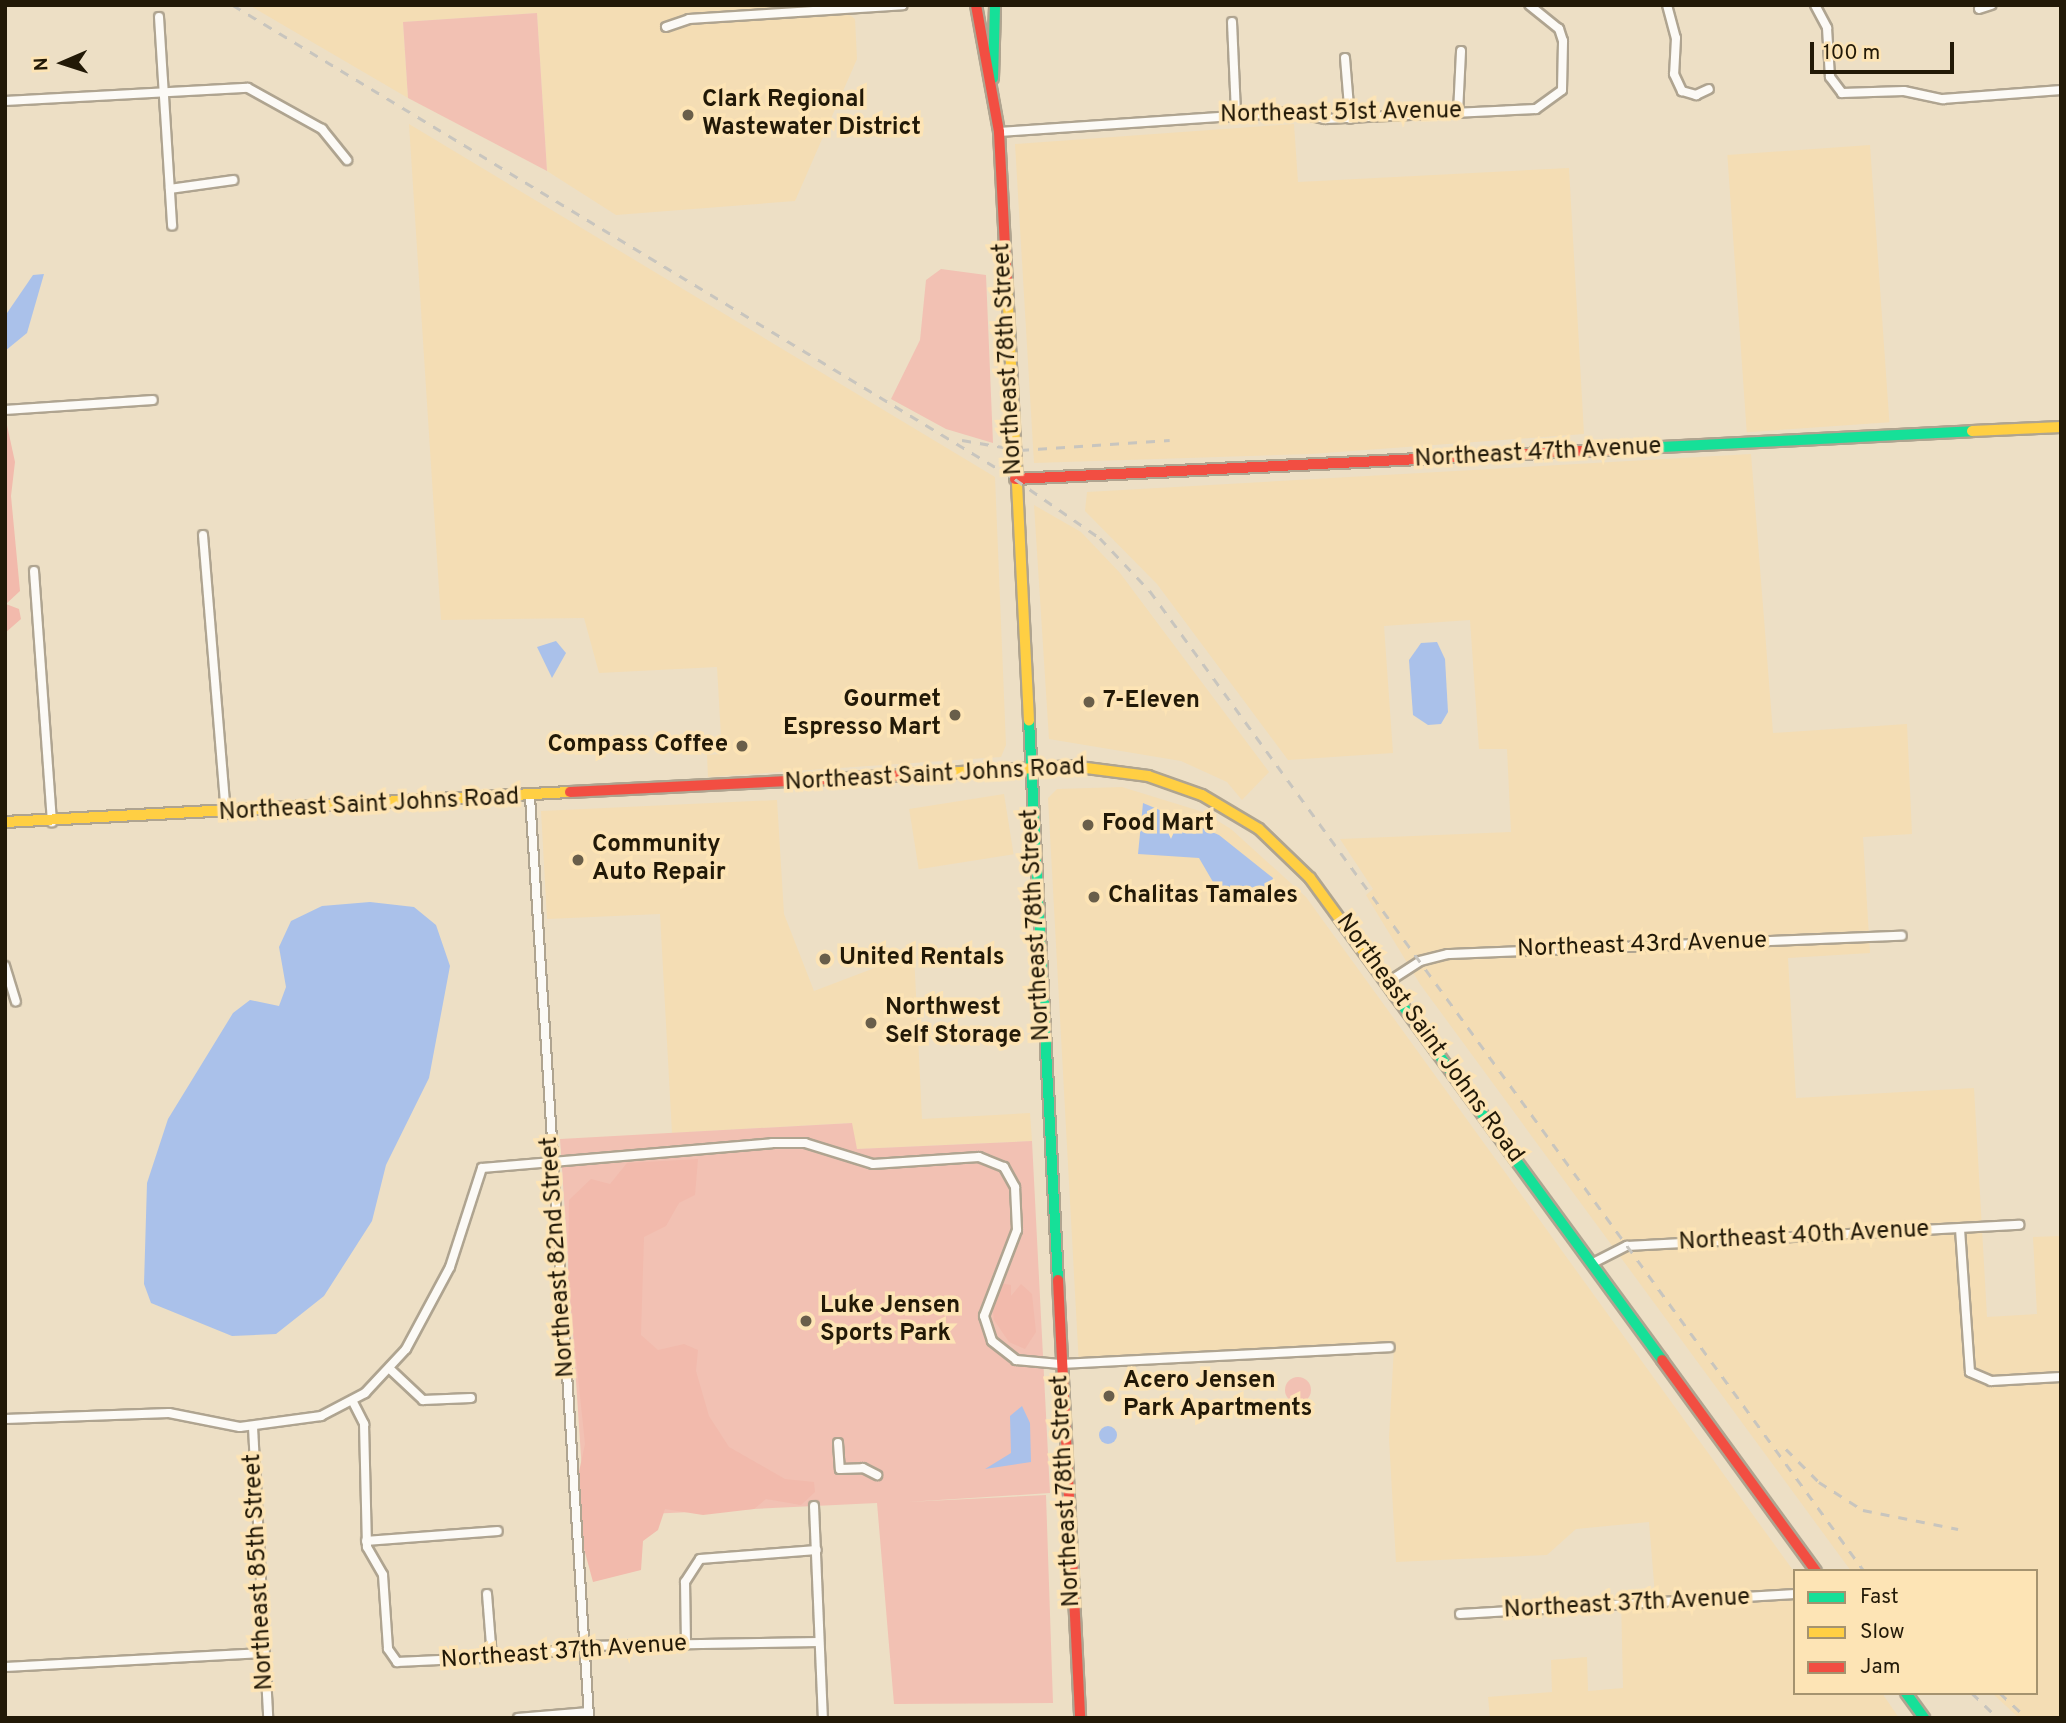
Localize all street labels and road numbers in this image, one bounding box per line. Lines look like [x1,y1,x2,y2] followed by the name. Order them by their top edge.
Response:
[1219,97,1463,131] street label: Northeast 51st Avenue
[989,242,1029,476] street label: Northeast 78th Street
[1413,433,1663,475] street label: Northeast 47th Avenue
[784,754,1086,798] street label: Northeast Saint Johns Road
[218,784,520,828] street label: Northeast Saint Johns Road
[1017,808,1057,1042] street label: Northeast 78th Street
[1329,909,1529,1169] street label: Northeast Saint Johns Road
[1516,927,1768,965] street label: Northeast 43rd Avenue
[536,1136,582,1378] street label: Northeast 82nd Street
[1677,1216,1931,1258] street label: Northeast 40th Avenue
[1047,1374,1087,1608] street label: Northeast 78th Street
[239,1453,281,1691] street label: Northeast 85th Street
[1503,1584,1751,1626] street label: Northeast 37th Avenue
[439,1630,689,1676] street label: Northeast 37th Avenue

